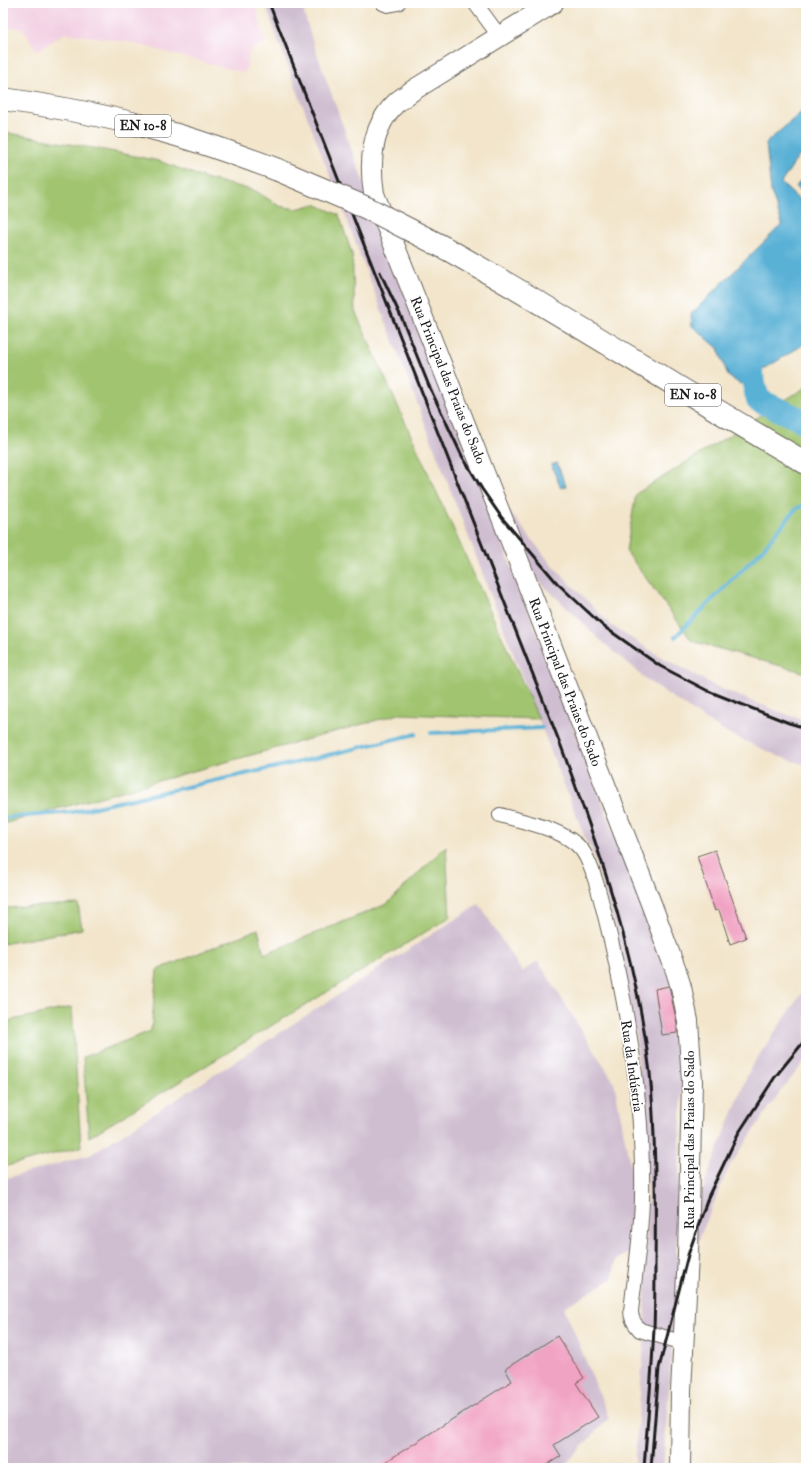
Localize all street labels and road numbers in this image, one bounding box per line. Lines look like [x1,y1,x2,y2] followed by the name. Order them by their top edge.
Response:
[115,115,171,137] road number: EN 10-8
[406,294,490,467] street label: Rua Principal das Praias do Sado
[665,384,721,406] road number: EN 10-8
[524,595,605,769] street label: Rua Principal das Praias do Sado
[617,1019,647,1113] street label: Rua da Indústria
[681,1050,699,1230] street label: Rua Principal das Praias do Sado

